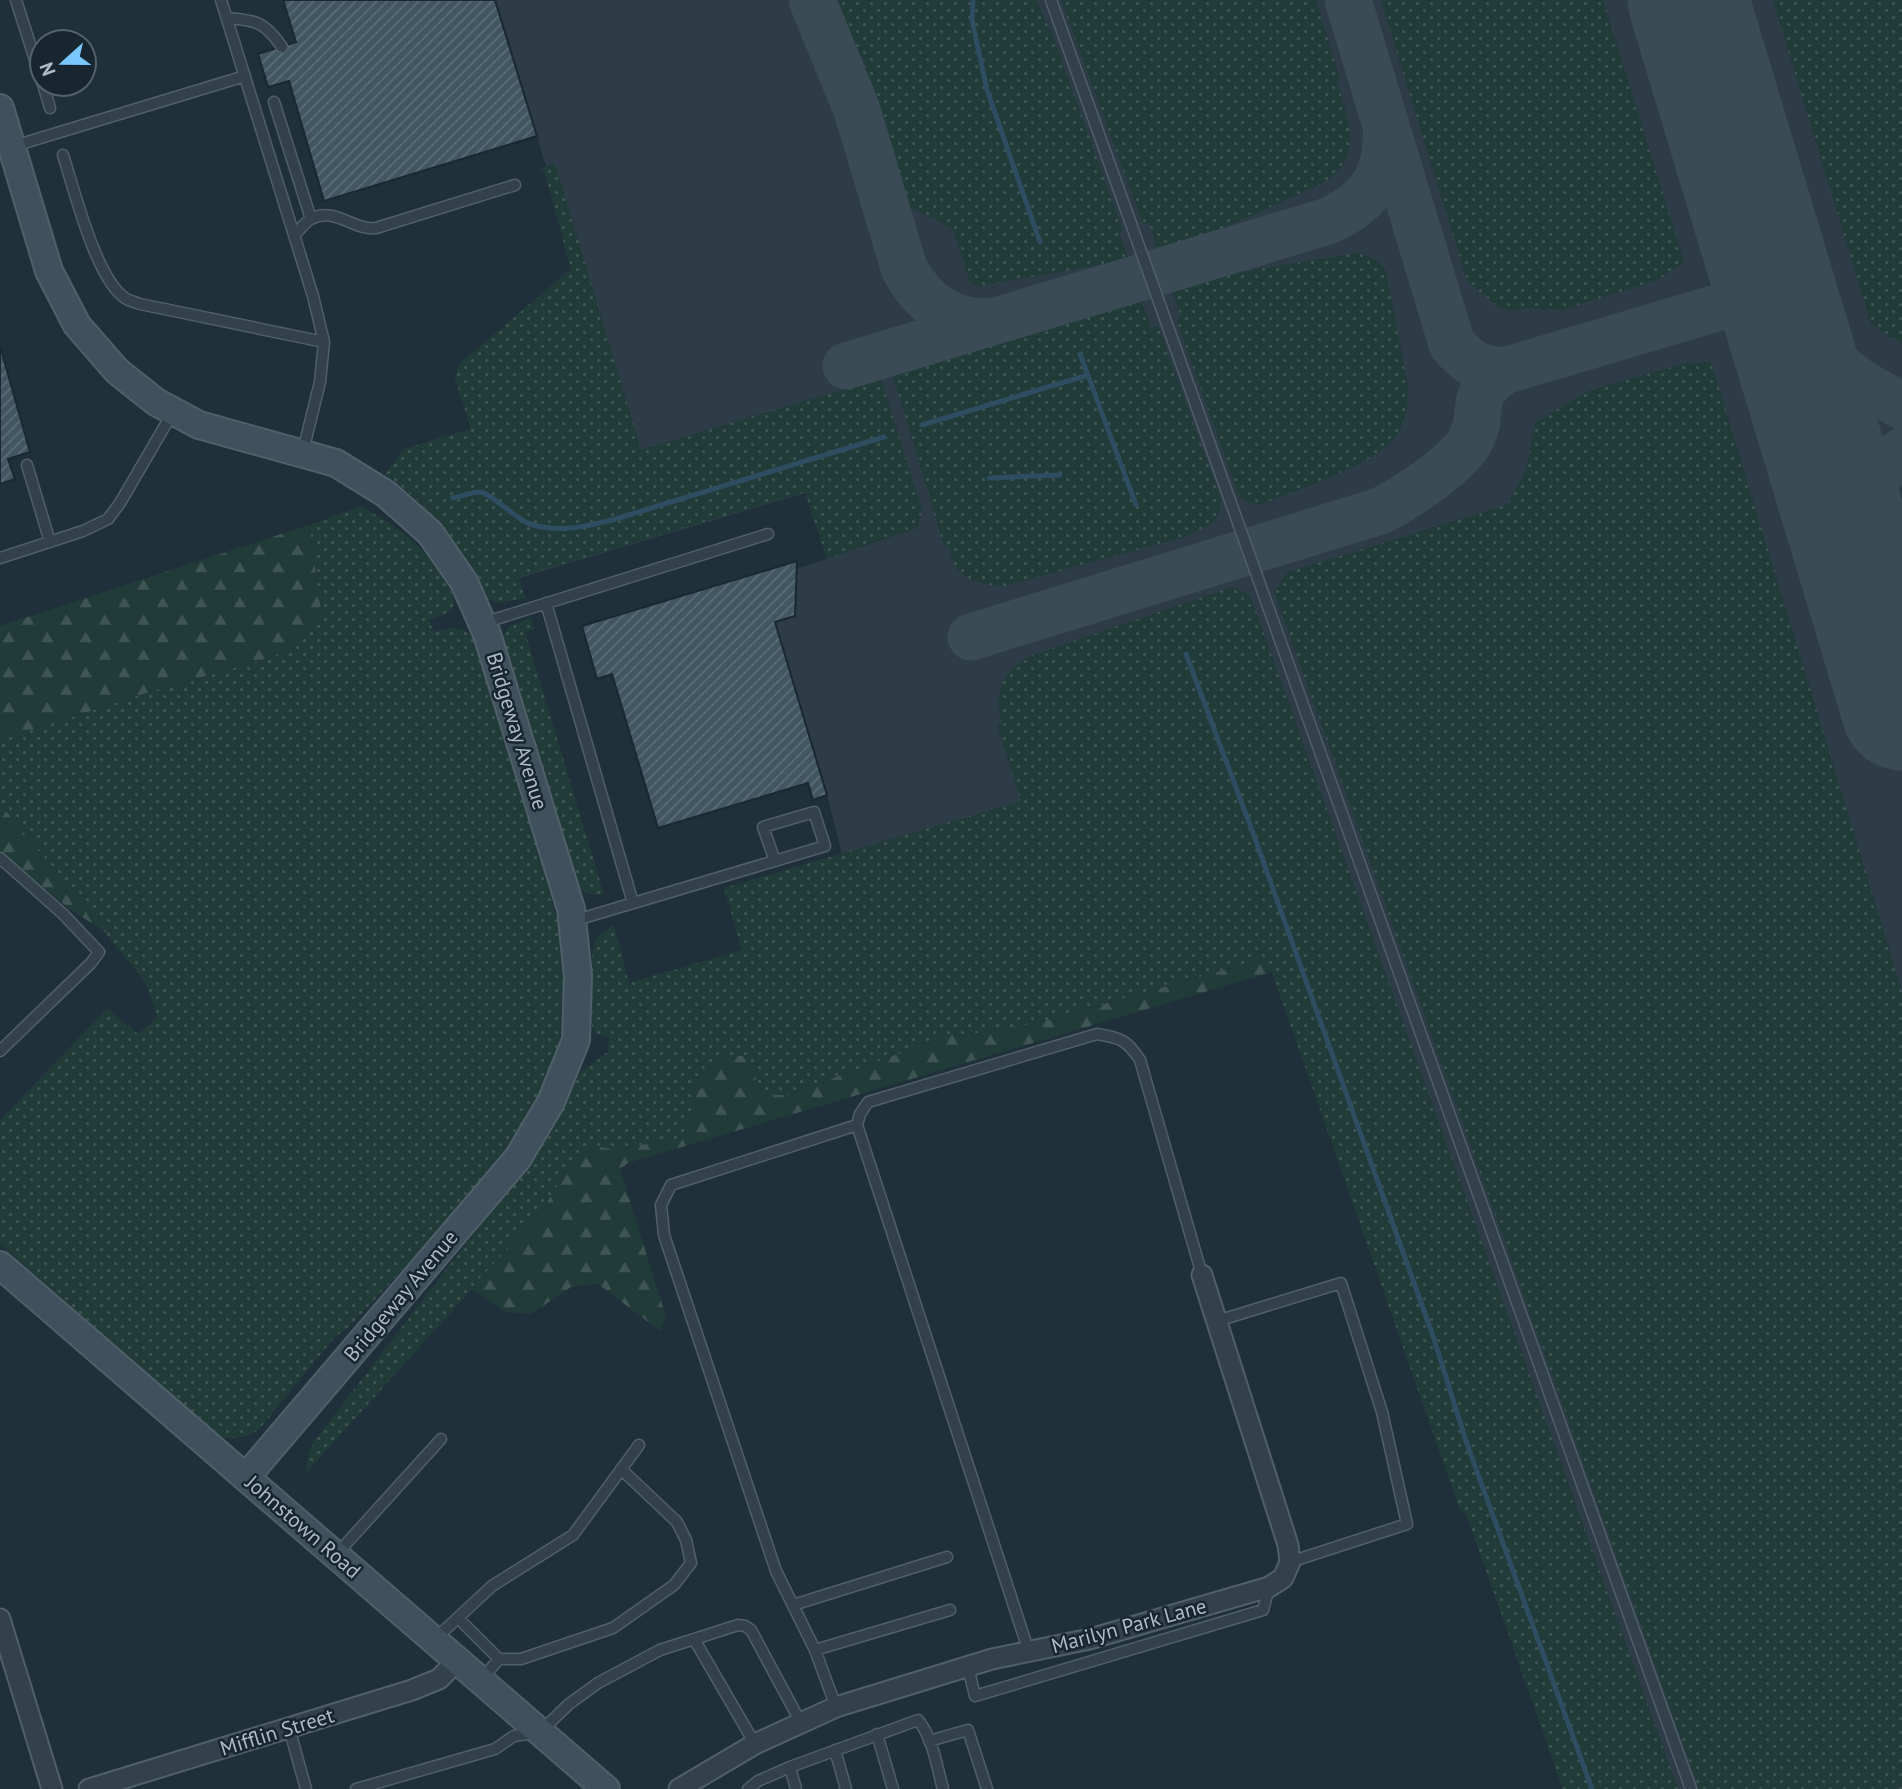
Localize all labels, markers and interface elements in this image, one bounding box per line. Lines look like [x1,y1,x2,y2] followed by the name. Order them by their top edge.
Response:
[28,28,98,98] north arrow
[34,59,61,79] text: N
[481,649,554,813] street label: Bridgeway Avenue
[338,1224,463,1367] street label: Bridgeway Avenue
[239,1469,367,1584] street label: Johnstown Road
[1048,1592,1209,1659] street label: Marilyn Park Lane
[217,1701,337,1762] street label: Mifflin Street

